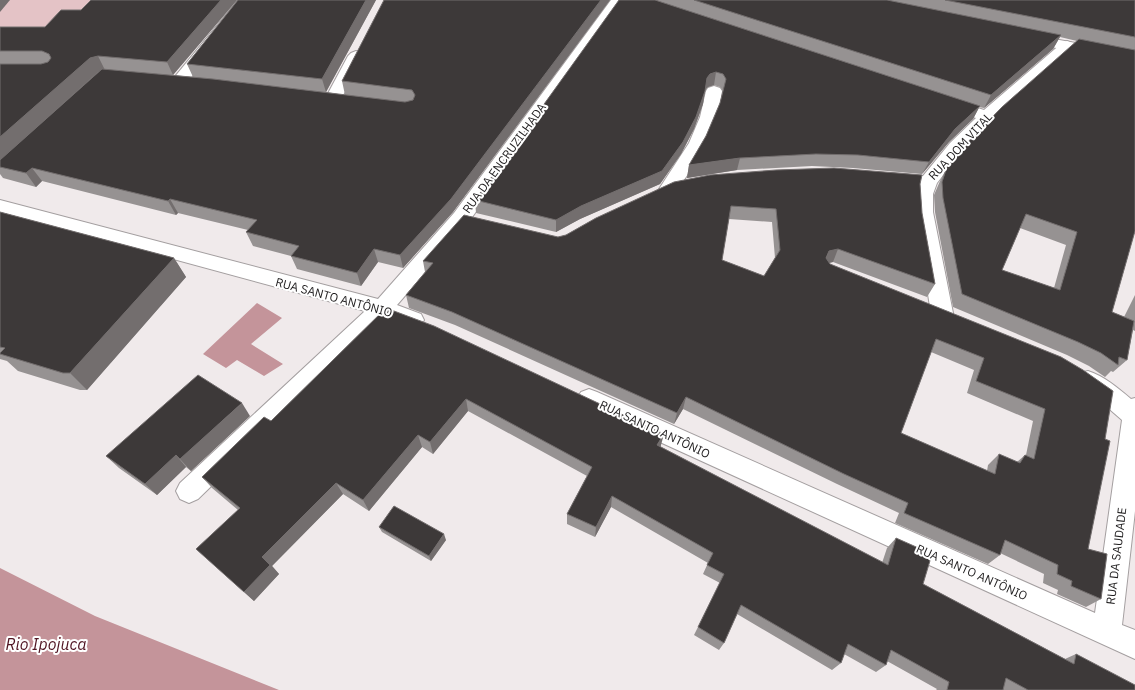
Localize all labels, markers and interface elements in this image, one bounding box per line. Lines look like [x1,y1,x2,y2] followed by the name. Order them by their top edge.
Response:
[459,100,549,216] street label: RUA DA ENCRUZILHADA
[925,109,995,183] street label: RUA DOM VITAL
[274,274,394,320] street label: RUA SANTO ANTÔNIO
[597,397,713,461] street label: RUA SANTO ANTÔNIO
[1103,507,1129,605] street label: RUA DA SAUDADE
[914,541,1030,603] street label: RUA SANTO ANTÔNIO
[5,634,87,654] water label: Rio Ipojuca

